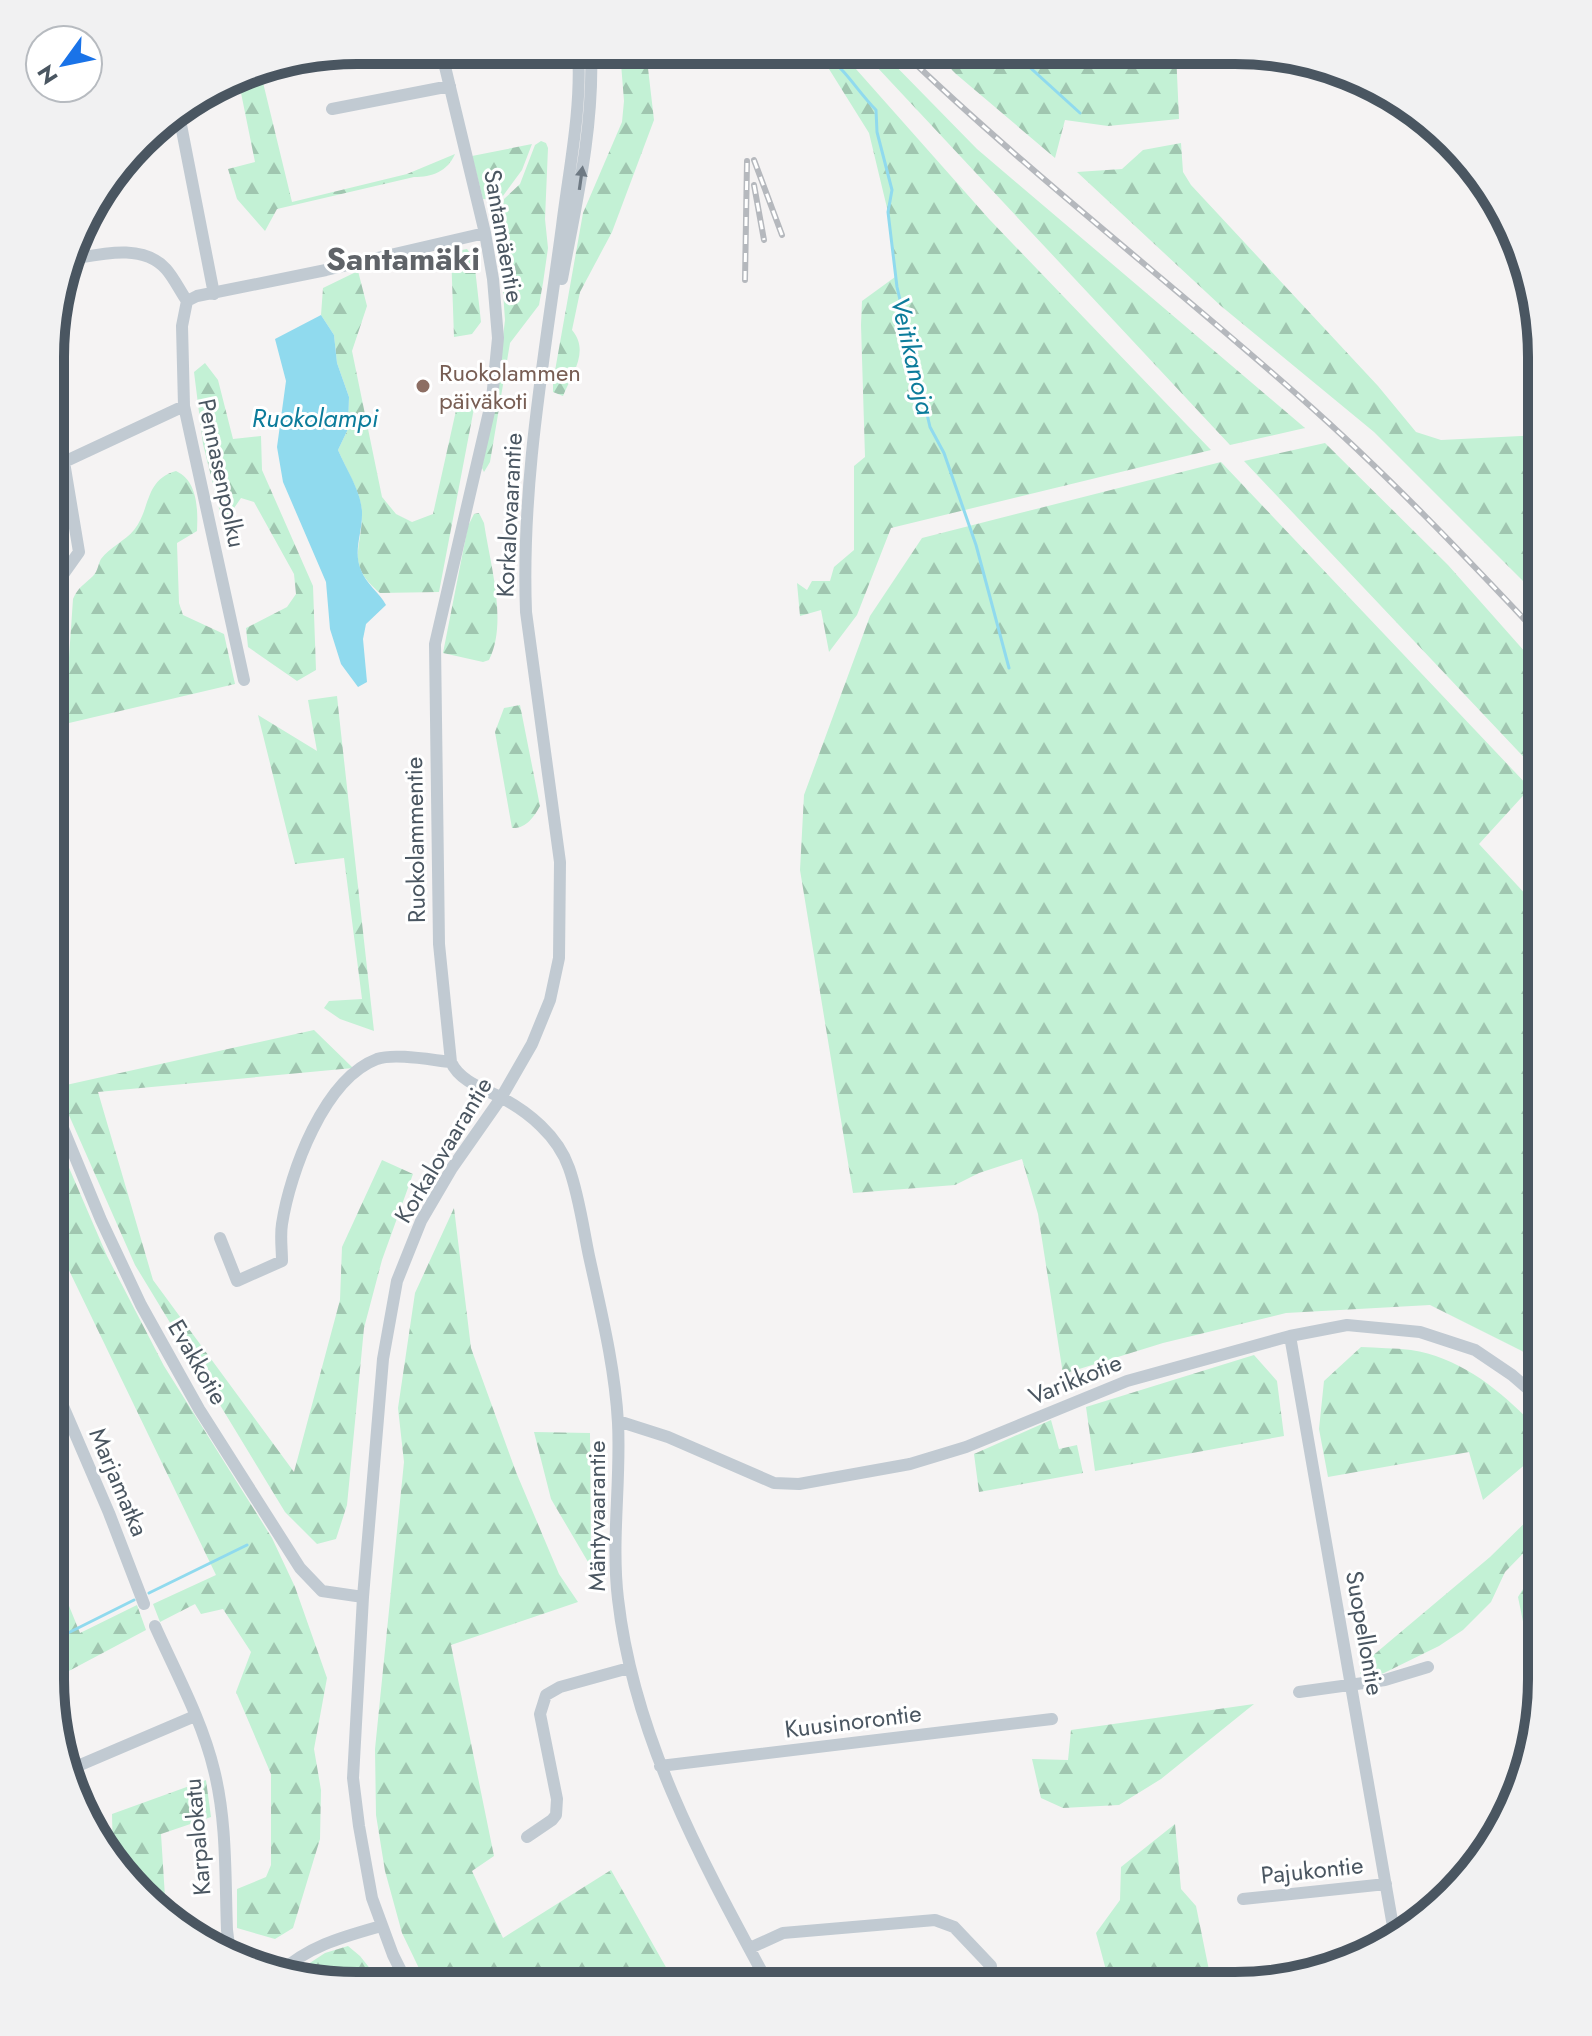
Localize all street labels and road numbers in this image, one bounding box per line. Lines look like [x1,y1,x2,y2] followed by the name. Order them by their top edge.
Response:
[475,167,533,305] street label: Santamäentie
[189,395,255,551] street label: Pennasenpolku
[487,432,531,598] street label: Korkalovaarantie
[396,757,434,923] street label: Ruokolammentie
[386,1070,500,1230] street label: Korkalovaarantie
[159,1313,237,1411] street label: Evakkotie
[1023,1344,1127,1414] street label: Varikkotie
[80,1422,158,1542] street label: Marjamatka
[579,1440,614,1592] street label: Mäntyvaarantie
[1337,1568,1393,1698] street label: Suopellontie
[783,1695,923,1747] street label: Kuusinorontie
[174,1777,220,1897] street label: Karpalokatu
[1259,1847,1365,1893] street label: Pajukontie

